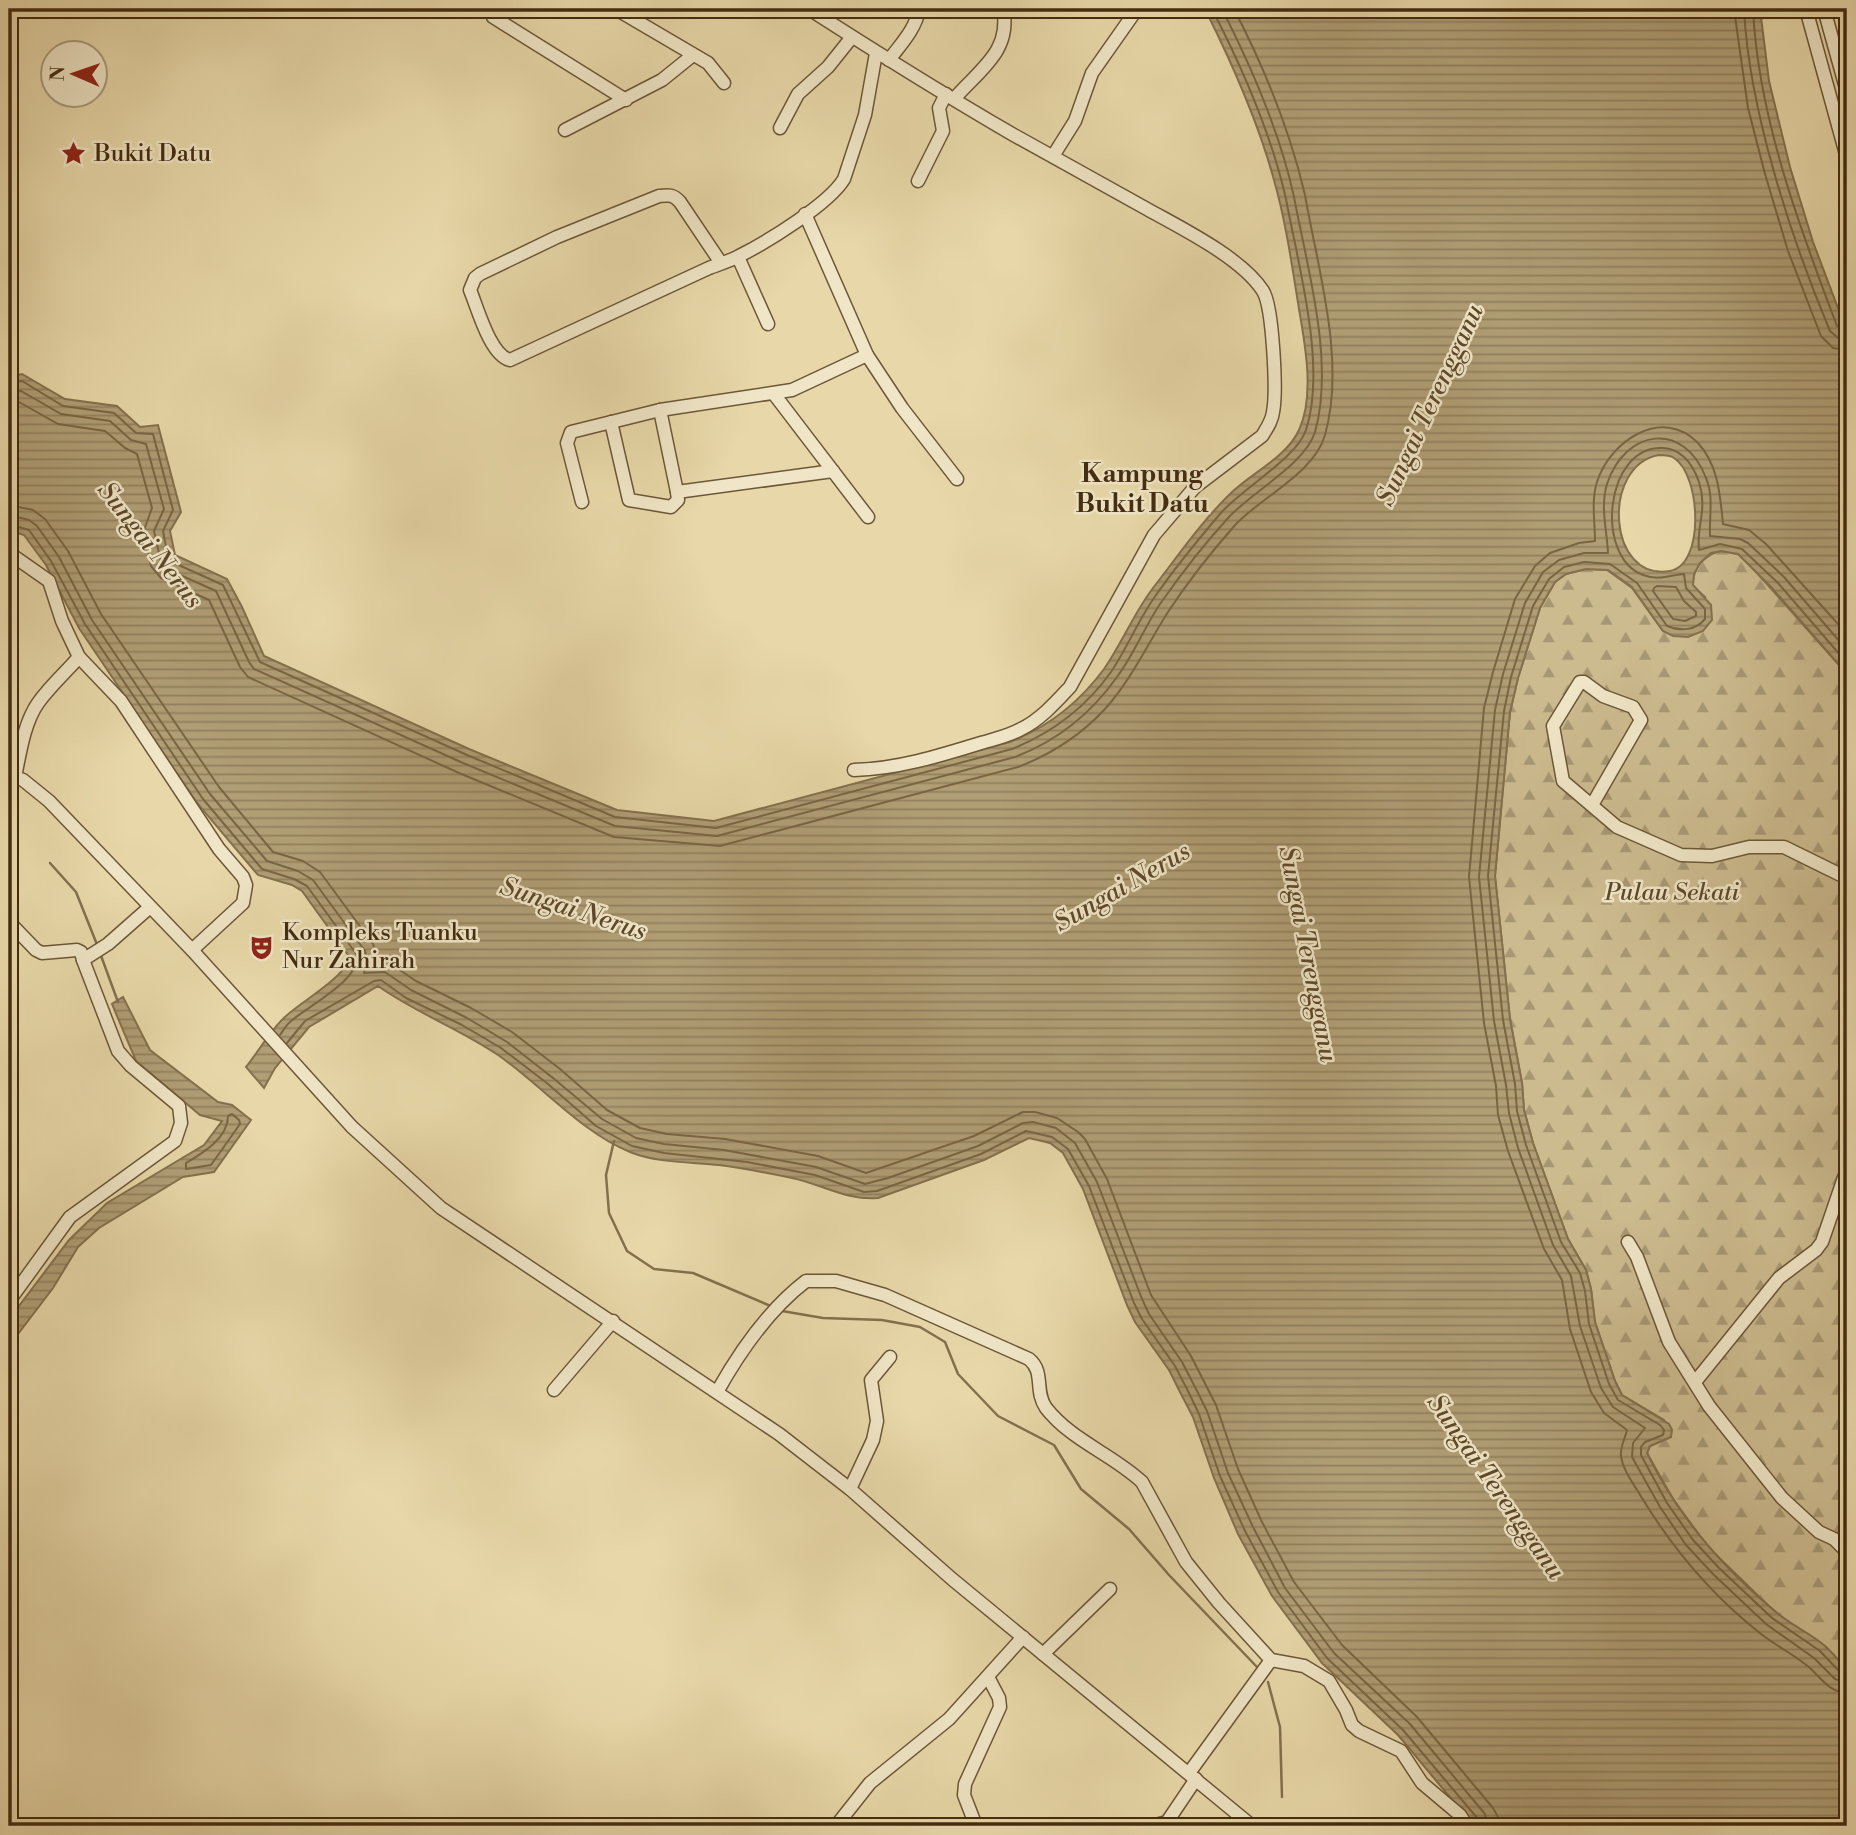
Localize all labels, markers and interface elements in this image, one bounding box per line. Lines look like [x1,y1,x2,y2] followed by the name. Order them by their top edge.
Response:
[38,38,108,108] north arrow
[46,66,70,81] text: N
[93,139,211,169] place label: Bukit Datu
[60,140,88,168] place icon: Bukit Datu
[1369,299,1491,511] water label: Sungai Terengganu
[1075,458,1209,520] district label: Kampung Bukit Datu
[91,475,210,615] water label: Sungai Nerus
[1048,835,1196,939] water label: Sungai Nerus
[1271,843,1345,1065] water label: Sungai Terengganu
[496,870,651,948] water label: Sungai Nerus
[1604,878,1740,908] park label: Pulau Sekati
[282,918,478,976] place label: Kompleks Tuanku Nur Zahirah
[248,933,276,961] theatre icon: Kompleks Tuanku Nur Zahirah
[1420,1388,1572,1586] water label: Sungai Terengganu

